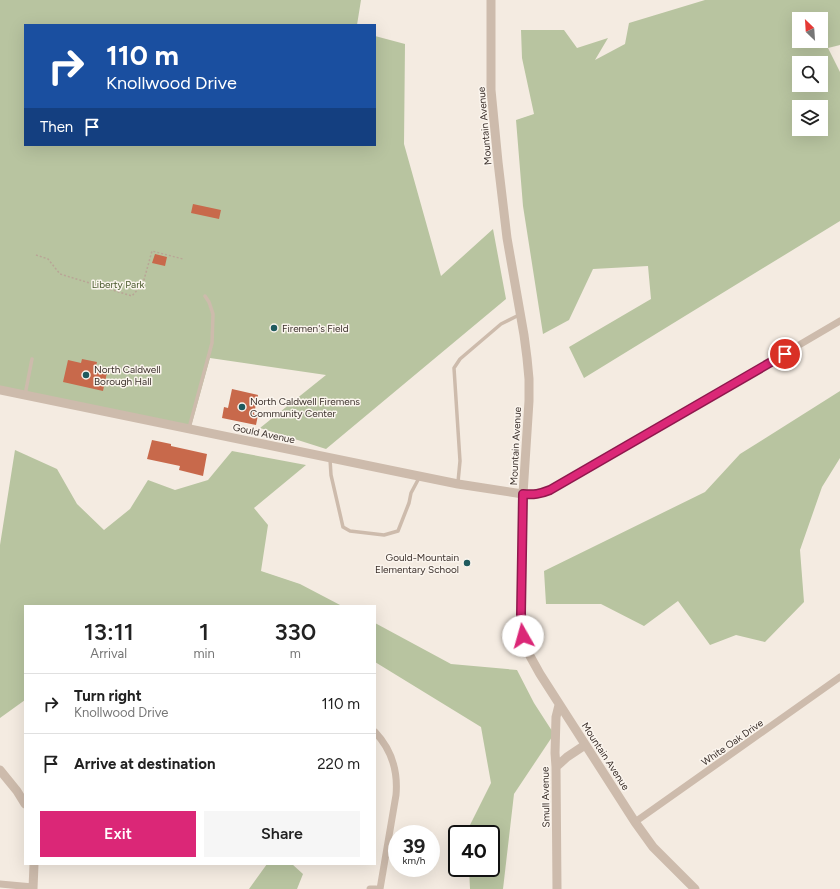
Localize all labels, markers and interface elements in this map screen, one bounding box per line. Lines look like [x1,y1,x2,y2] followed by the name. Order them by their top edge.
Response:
[792,12,828,48] north arrow
[792,12,828,136] map controls
[106,38,179,72] text: 110 m
[40,40,92,92] icon: right
[792,56,828,92] button: search
[106,72,237,94] text: Knollwood Drive
[475,86,494,166] street label: Mountain Avenue
[792,100,828,136] button: layers
[81,116,103,138] icon: arrive
[40,118,73,136] text: Then
[92,278,145,291] park label: Liberty Park
[282,322,349,335] place label: Firemen's Field
[269,323,279,333] marker: Firemen's Field
[768,337,802,371] pin
[774,343,796,365] icon: arrive
[94,363,161,388] place label: North Caldwell Borough Hall
[81,370,91,380] marker: North Caldwell Borough Hall
[250,395,360,420] place label: North Caldwell Firemens Community Center
[237,402,247,412] marker: North Caldwell Firemens Community Center
[507,406,524,486] street label: Mountain Avenue
[232,421,297,447] street label: Gould Avenue
[375,551,459,576] place label: Gould-Mountain Elementary School
[462,558,472,568] marker: Gould-Mountain Elementary School
[502,615,544,657] position arrow
[84,617,134,646] text: 13:11
[199,617,209,646] text: 1
[274,617,316,646] text: 330
[90,646,127,661] text: Arrival
[193,646,215,661] text: min
[290,646,301,661] text: m
[74,687,142,705] text: Turn right
[40,693,62,715] icon: right
[322,695,360,713] text: 110 m
[74,705,168,720] text: Knollwood Drive
[699,716,766,769] street label: White Oak Drive
[579,720,633,793] street label: Mountain Avenue
[40,753,62,775] icon: arrive
[74,755,215,773] text: Arrive at destination
[317,755,360,773] text: 220 m
[538,766,553,828] street label: Smull Avenue
[40,811,196,857] button: Exit
[204,811,360,857] button: Share
[448,825,500,877] speed limit sign: 40
[403,834,425,858] text: 39
[403,854,425,867] text: km/h

